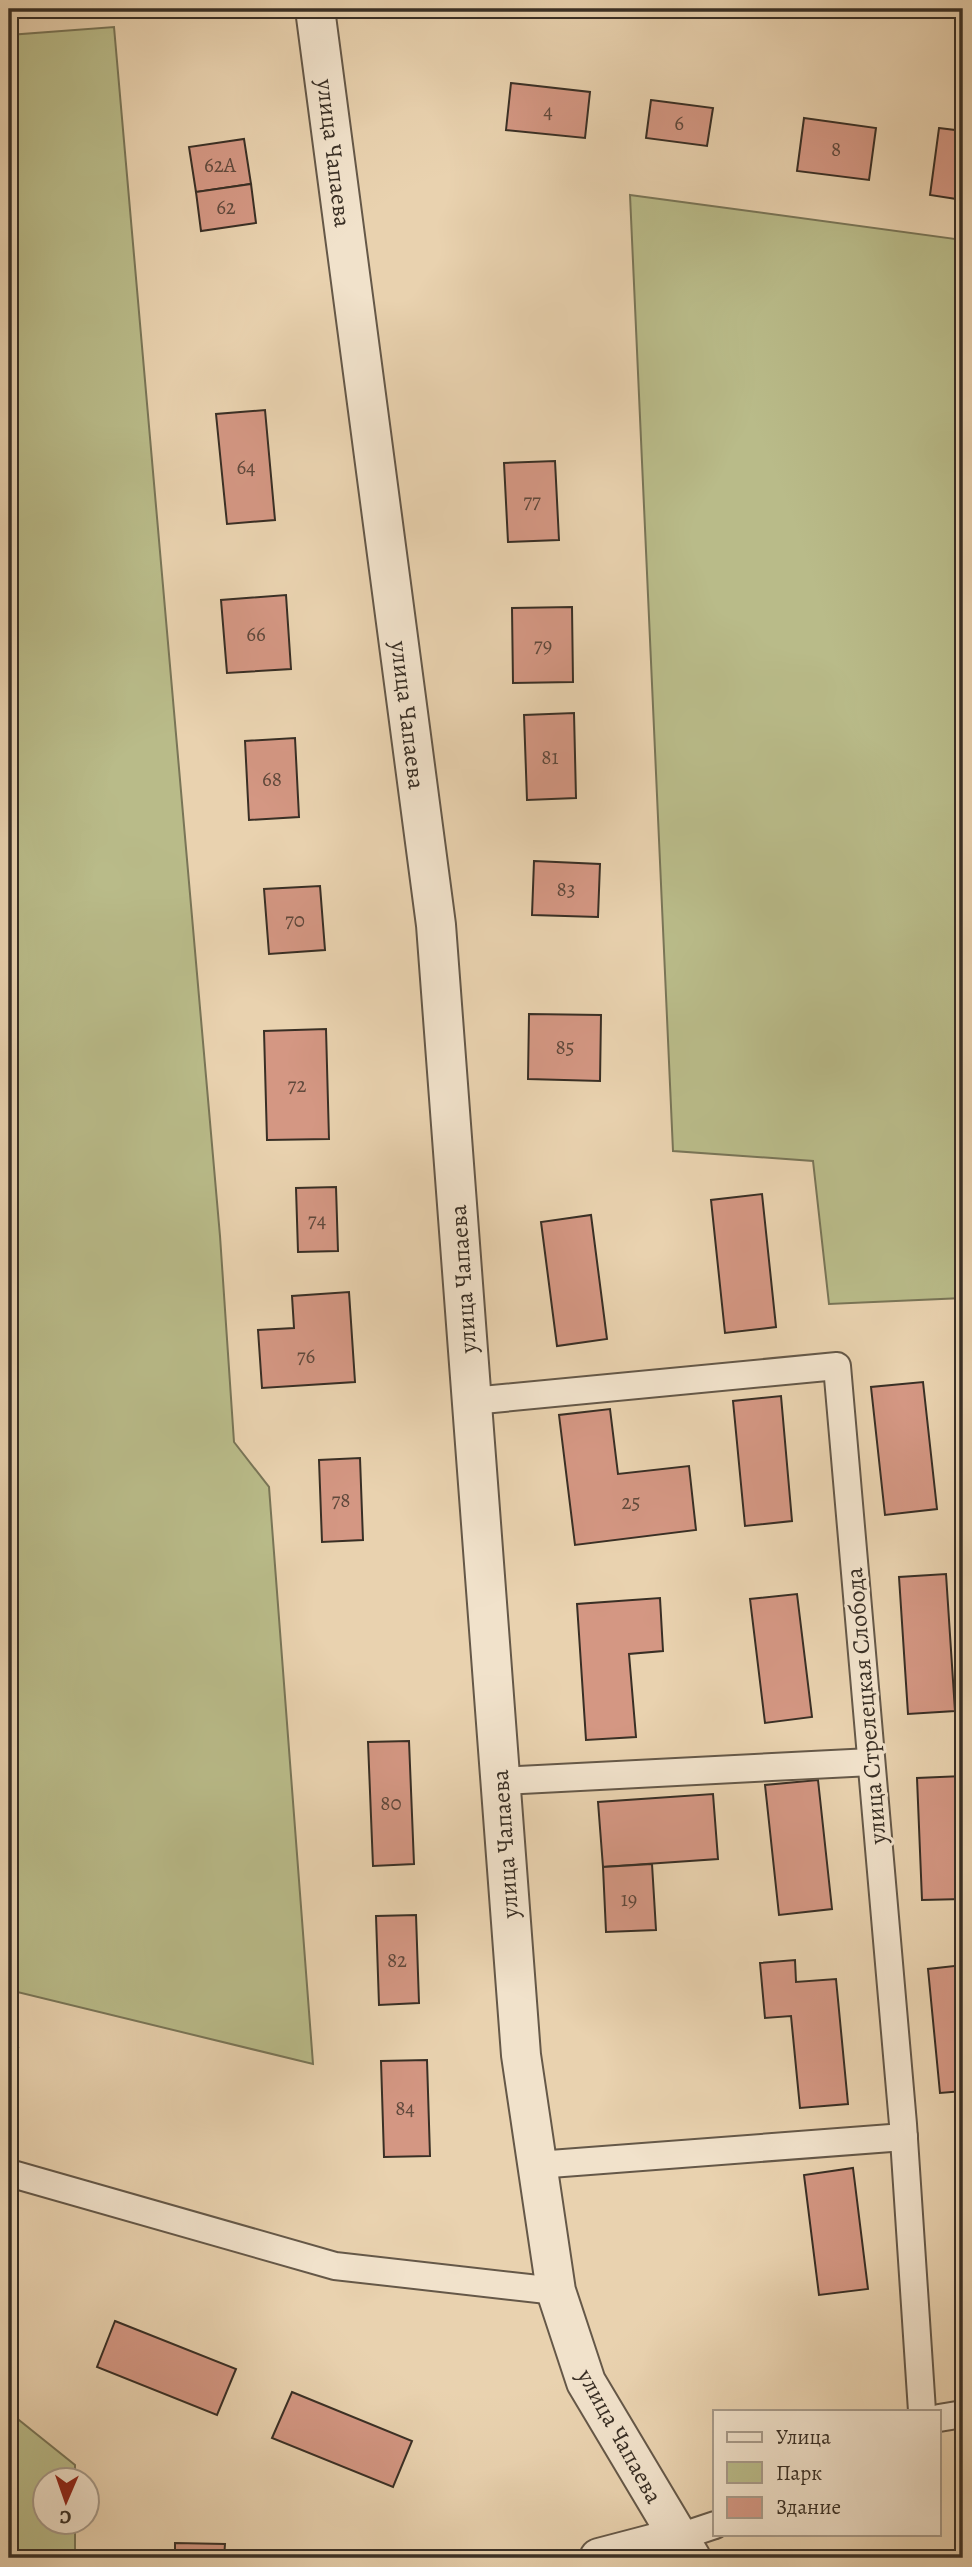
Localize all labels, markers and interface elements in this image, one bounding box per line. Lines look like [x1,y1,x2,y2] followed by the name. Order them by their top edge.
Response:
[309,76,359,229] street label: улица Чапаева
[543,97,553,125] house number: 4
[674,109,684,137] house number: 6
[831,135,841,163] house number: 8
[204,151,237,179] house number: 62А
[216,193,236,221] house number: 62
[236,453,256,481] house number: 64
[523,487,541,515] house number: 77
[246,620,266,648] house number: 66
[534,631,552,659] house number: 79
[383,638,433,791] street label: улица Чапаева
[541,743,559,771] house number: 81
[262,765,282,793] house number: 68
[557,875,575,903] house number: 83
[285,906,305,934] house number: 70
[555,1033,575,1061] house number: 85
[288,1071,306,1099] house number: 72
[442,1204,484,1355] street label: улица Чапаева
[308,1206,326,1234] house number: 74
[297,1342,316,1370] house number: 76
[331,1486,351,1514] house number: 78
[621,1488,641,1516] house number: 25
[838,1566,894,1847] street label: улица Стрелецкая Слобода
[484,1769,526,1920] street label: улица Чапаева
[380,1789,402,1817] house number: 80
[621,1885,637,1913] house number: 19
[387,1946,407,1974] house number: 82
[395,2094,415,2122] house number: 84
[569,2362,670,2509] street label: улица Чапаева
[713,2410,940,2536] legend
[776,2423,831,2451] text: Улица
[776,2459,822,2487] text: Парк
[32,2466,102,2536] north arrow
[776,2493,841,2521] text: Здание
[59,2504,72,2530] text: С

